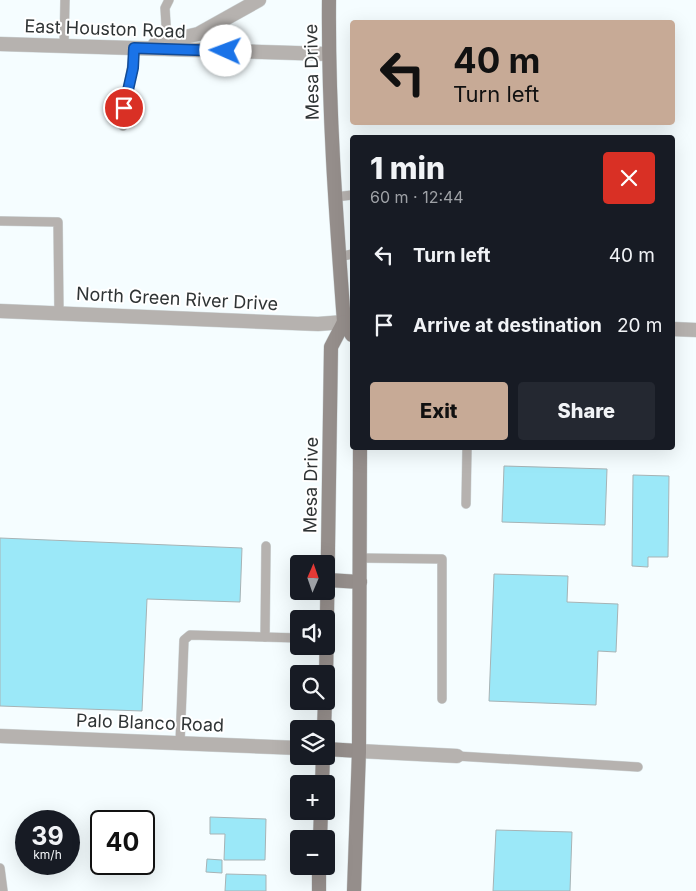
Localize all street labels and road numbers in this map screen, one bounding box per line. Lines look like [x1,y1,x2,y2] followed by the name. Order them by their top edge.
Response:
[24,15,186,42] street label: East Houston Road
[300,24,323,120] street label: Mesa Drive
[75,283,279,314] street label: North Green River Drive
[299,437,322,533] street label: Mesa Drive
[76,709,224,736] street label: Palo Blanco Road

